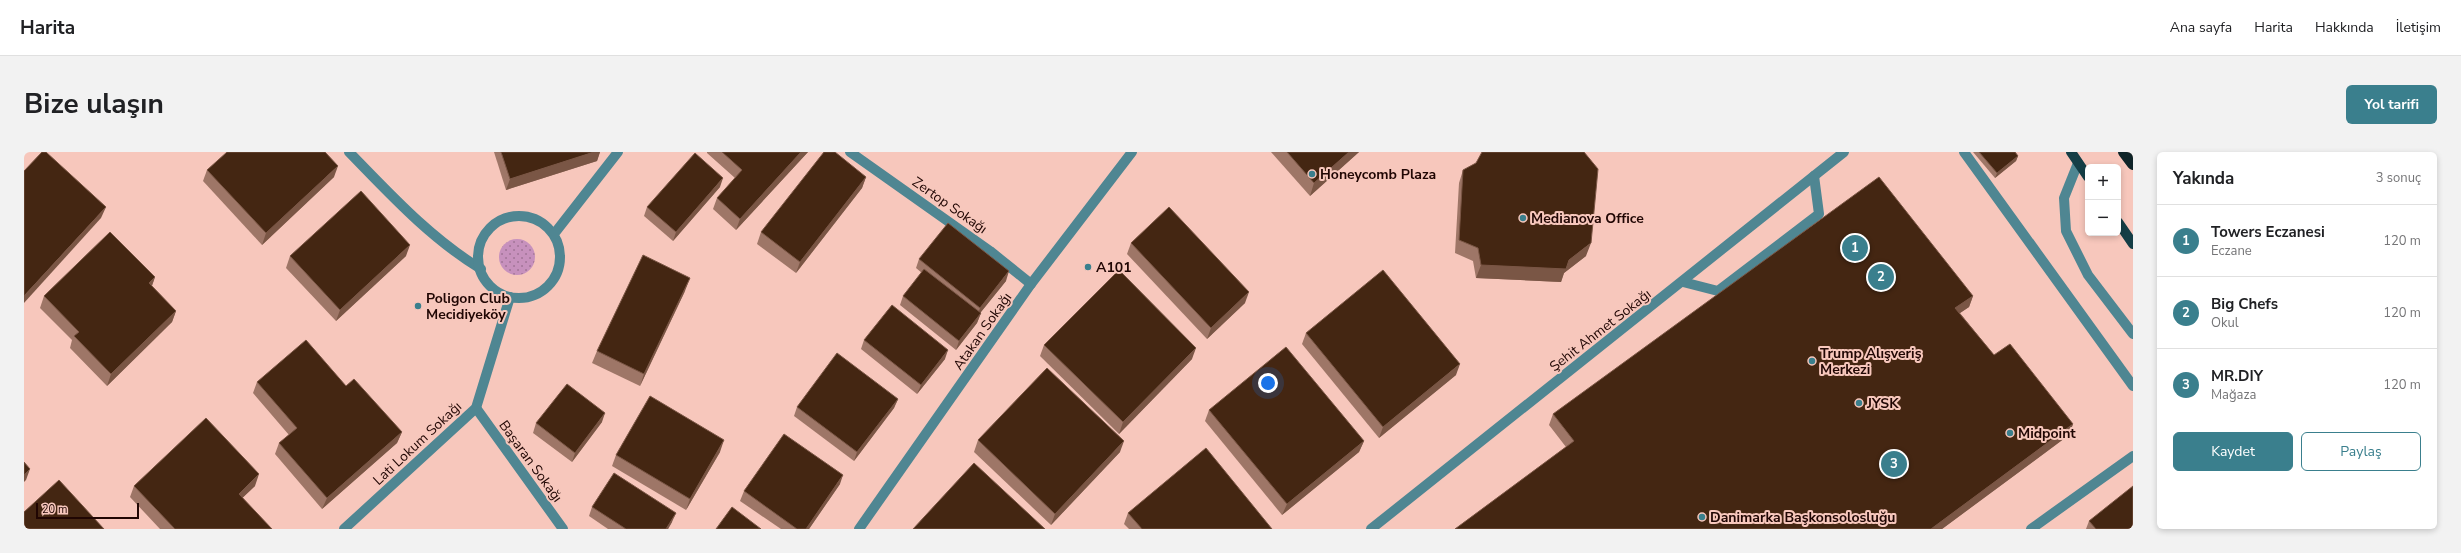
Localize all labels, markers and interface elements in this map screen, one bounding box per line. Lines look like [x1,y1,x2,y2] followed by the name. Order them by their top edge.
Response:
[20,15,75,41] text: Harita
[2170,18,2232,37] text: Ana sayfa
[2254,18,2293,37] text: Harita
[2315,18,2374,37] text: Hakkında
[2396,18,2441,37] text: İletişim
[24,85,164,123] text: Bize ulaşın
[2346,85,2437,124] button: Yol tarifi
[2085,164,2121,236] map controls
[2085,164,2121,200] button: +
[1320,165,1436,184] place label: Honeycomb Plaza
[2173,167,2234,190] text: Yakında
[1307,169,1317,179] marker: Honeycomb Plaza
[2376,169,2421,187] text: 3 sonuç
[908,173,991,238] street label: Zertop Sokağı
[2085,200,2121,236] button: −
[1531,209,1644,228] place label: Medianova Office
[1518,213,1528,223] marker: Medianova Office
[2211,222,2325,242] text: Towers Eczanesi
[2182,232,2190,250] text: 1
[2383,232,2421,250] text: 120 m
[1842,233,1868,263] pin: 1
[2211,242,2252,260] text: Eczane
[1096,258,1132,277] place label: A101
[1083,262,1093,272] marker: A101
[1868,262,1894,292] pin: 2
[1546,285,1655,376] street label: Şehit Ahmet Sokağı
[426,289,510,324] place label: Poligon Club Mecidiyeköy
[949,289,1016,374] street label: Atakan Sokağı
[2211,294,2278,314] text: Big Chefs
[413,301,423,311] marker: Poligon Club Mecidiyeköy
[2182,304,2190,322] text: 2
[2383,304,2421,322] text: 120 m
[2211,314,2239,332] text: Okul
[1820,344,1922,379] place label: Trump Alışveriş Merkezi
[1807,356,1817,366] marker: Trump Alışveriş Merkezi
[2211,366,2263,386] text: MR.DIY
[1258,373,1278,393] your location
[2182,376,2190,394] text: 3
[2383,376,2421,394] text: 120 m
[2211,386,2256,404] text: Mağaza
[1866,394,1899,413] place label: JYSK
[369,397,466,489] street label: Lati Lokum Sokağı
[1854,398,1864,408] marker: JYSK
[494,416,567,506] street label: Başaran Sokağı
[2018,424,2076,443] place label: Midpoint
[2005,428,2015,438] marker: Midpoint
[2173,432,2293,471] button: Kaydet
[2301,432,2421,471] button: Paylaş
[1881,449,1907,479] pin: 3
[36,501,139,520] scale bar
[42,502,67,517] text: 20 m
[1710,508,1895,527] place label: Danimarka Başkonsolosluğu
[1697,512,1707,522] marker: Danimarka Başkonsolosluğu

